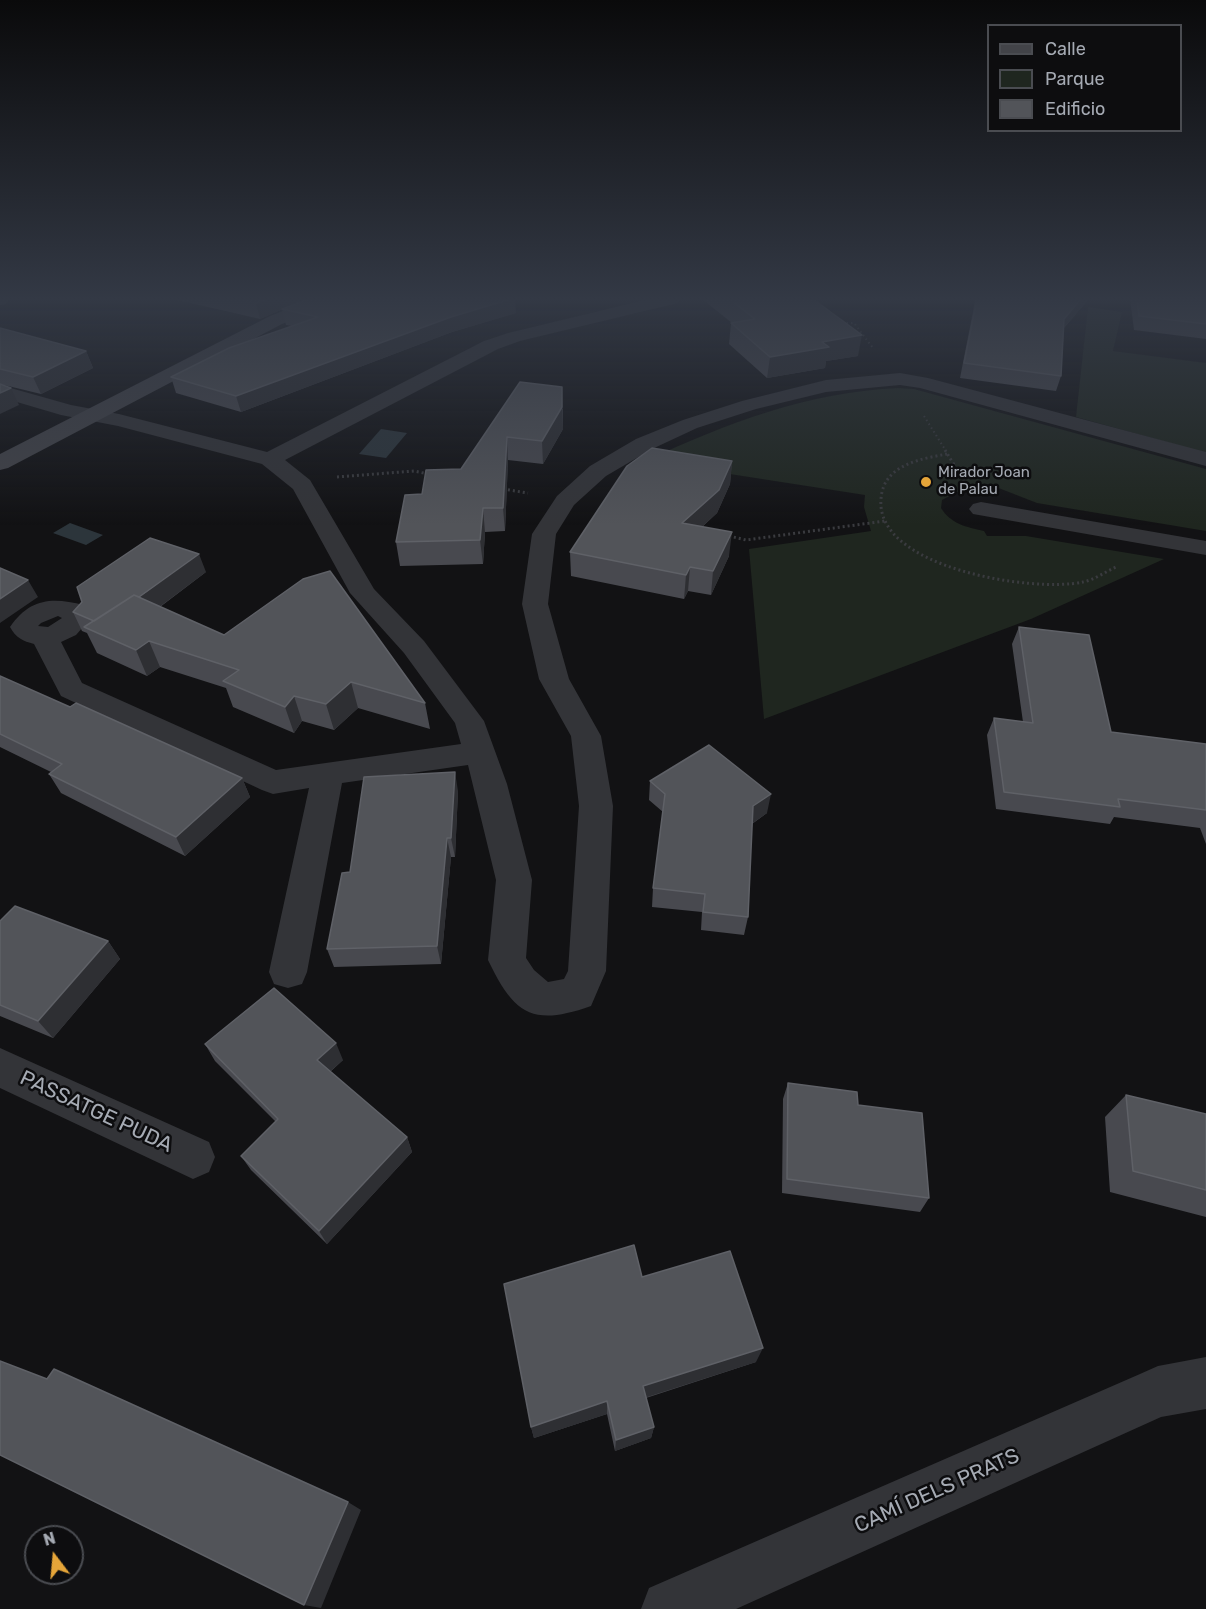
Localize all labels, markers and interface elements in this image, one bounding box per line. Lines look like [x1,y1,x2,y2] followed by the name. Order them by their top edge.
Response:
[987,24,1182,132] legend
[1045,38,1086,60] text: Calle
[1045,68,1105,90] text: Parque
[1045,98,1105,120] text: Edificio
[938,464,1030,499] place label: Mirador Joan de Palau
[919,475,933,489] marker: Mirador Joan de Palau
[16,1066,176,1158] street label: PASSATGE PUDA
[851,1443,1023,1539] street label: CAMÍ DELS PRATS
[24,1525,84,1585] north arrow
[41,1528,58,1550] text: N

